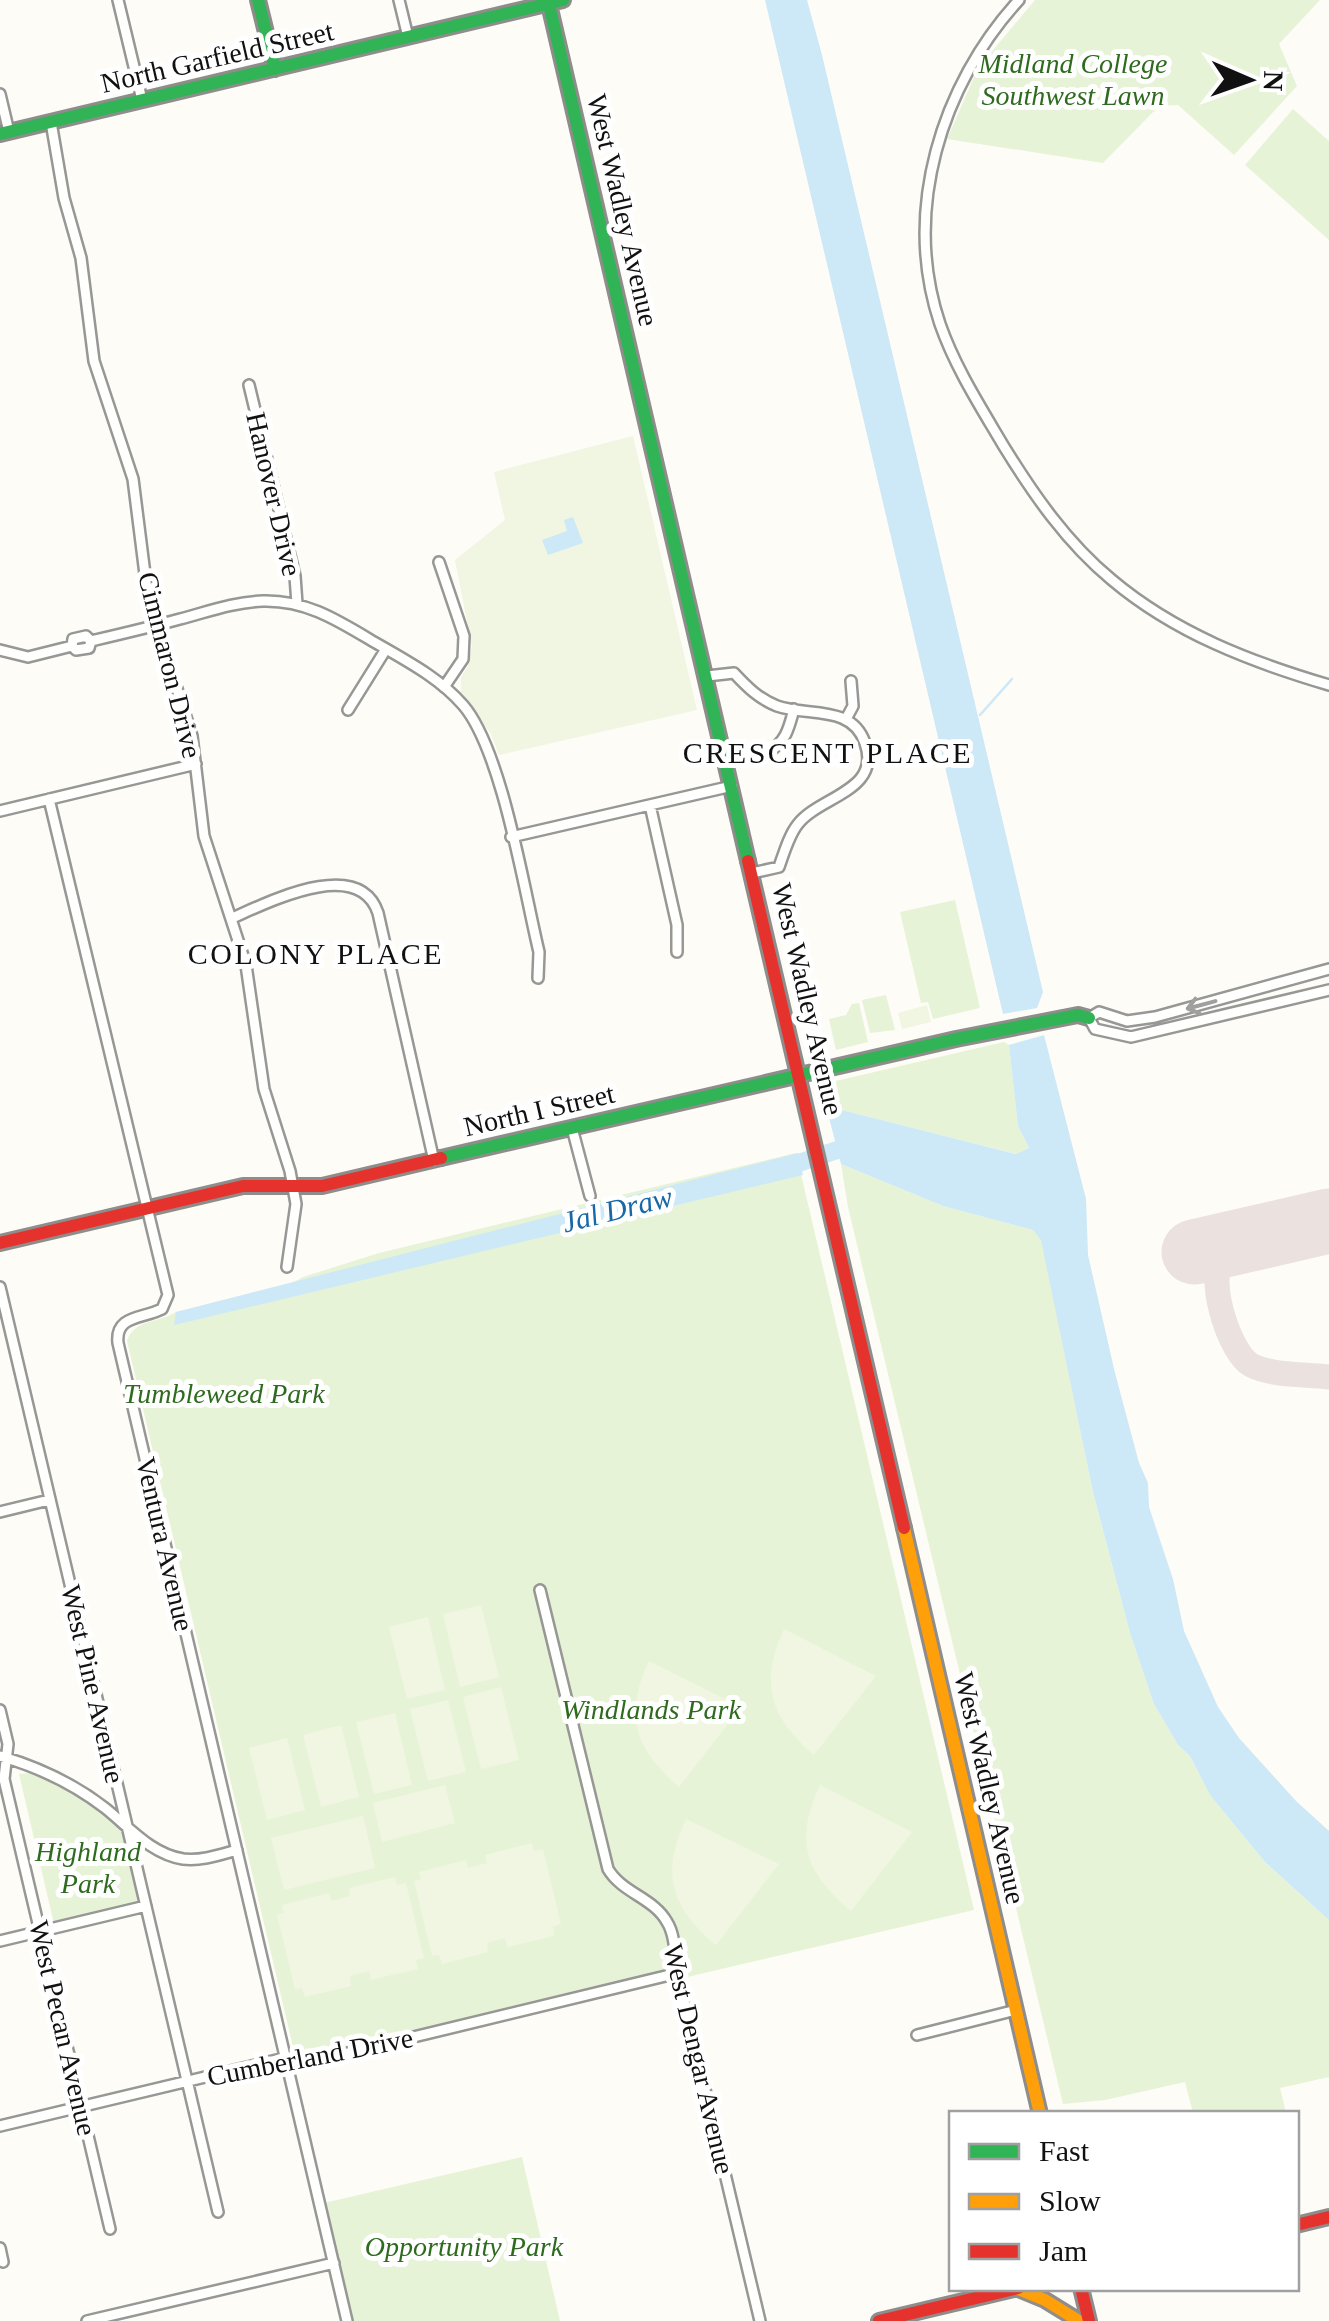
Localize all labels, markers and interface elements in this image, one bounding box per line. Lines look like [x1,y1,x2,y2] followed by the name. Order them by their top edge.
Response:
[98,15,337,99] street label: North Garfield Street
[1199,30,1299,130] north arrow
[978,48,1167,111] park label: Midland College Southwest Lawn
[1258,70,1289,92] text: N
[581,91,665,329] street label: West Wadley Avenue
[240,409,308,579] street label: Hanover Drive
[132,569,208,761] street label: Cimmaron Drive
[683,736,973,769] district label: CRESCENT PLACE
[766,880,850,1118] street label: West Wadley Avenue
[188,937,444,970] district label: COLONY PLACE
[1186,996,1218,1015] one-way arrow
[461,1078,618,1142] street label: North I Street
[558,1179,676,1239] water label: Jal Draw
[123,1378,325,1409] park label: Tumbleweed Park
[130,1454,200,1634] street label: Ventura Avenue
[55,1582,131,1786] street label: West Pine Avenue
[948,1669,1032,1907] street label: West Wadley Avenue
[561,1694,741,1725] park label: Windlands Park
[34,1836,142,1899] park label: Highland Park
[23,1918,103,2138] street label: West Pecan Avenue
[657,1941,741,2177] street label: West Dengar Avenue
[204,2022,416,2092] street label: Cumberland Drive
[949,2111,1299,2291] legend
[1039,2134,1090,2167] text: Fast
[1039,2184,1101,2217] text: Slow
[365,2231,564,2262] park label: Opportunity Park
[1039,2234,1087,2267] text: Jam

